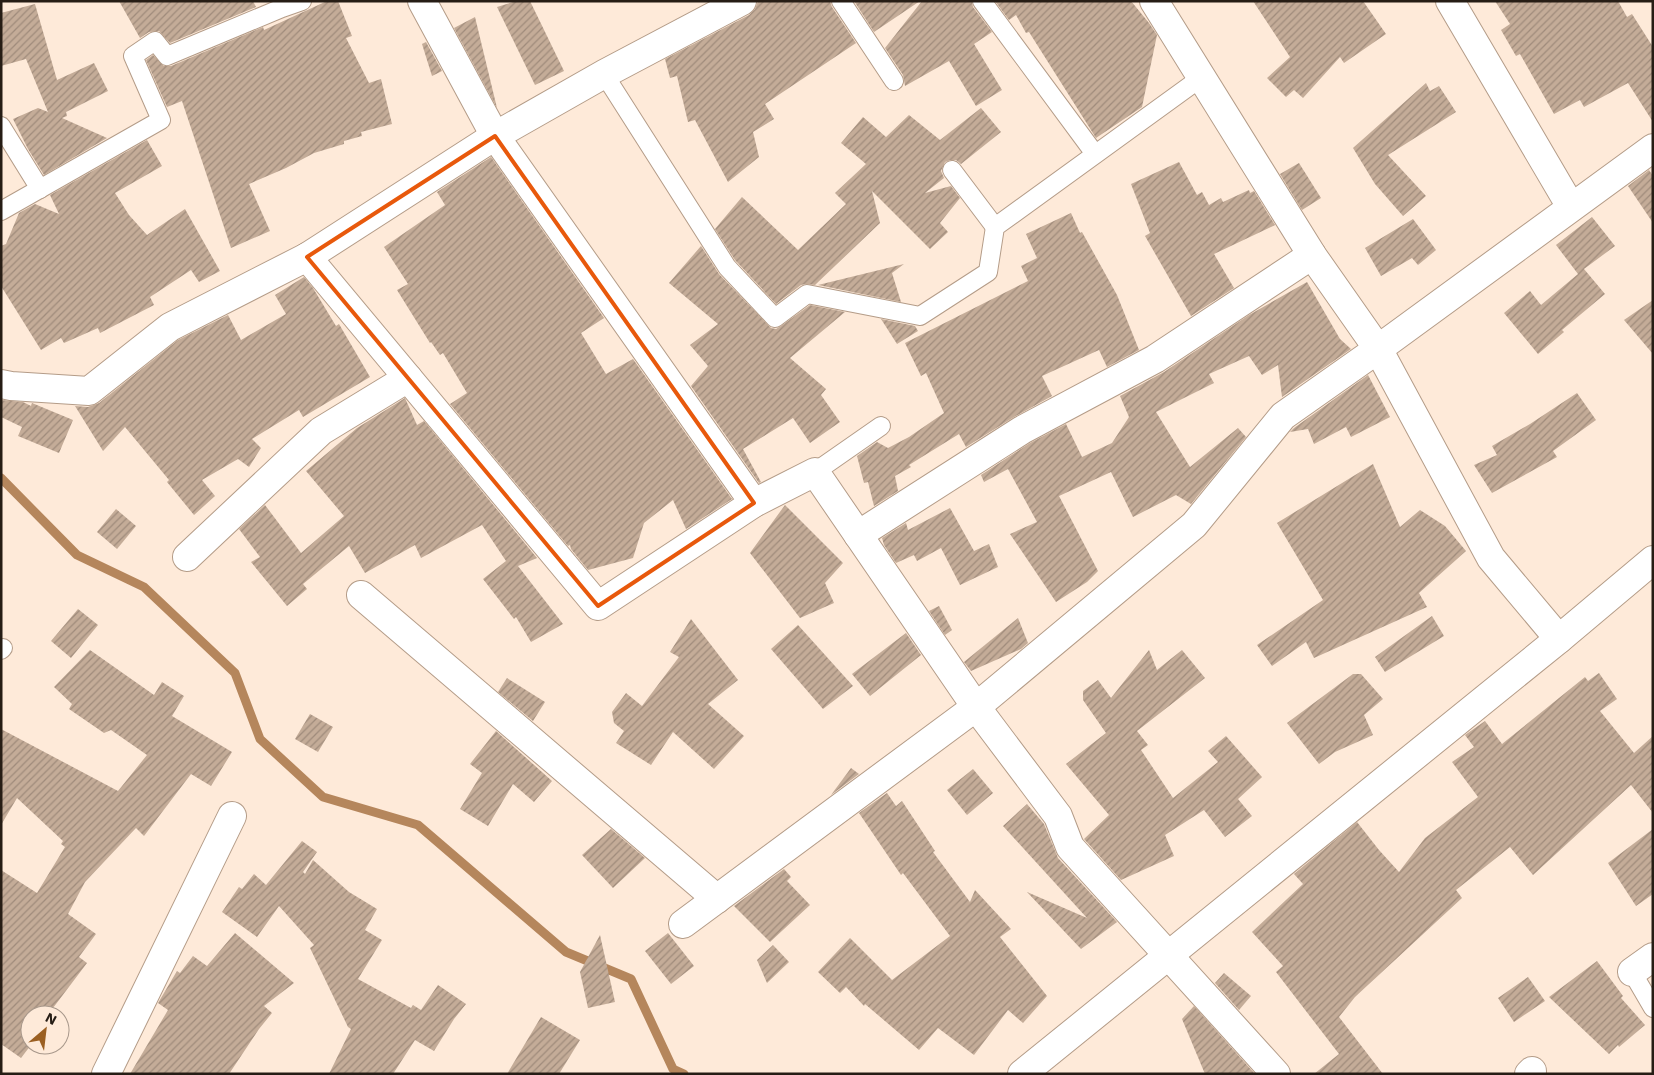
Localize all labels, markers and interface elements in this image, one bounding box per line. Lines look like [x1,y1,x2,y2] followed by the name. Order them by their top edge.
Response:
[20,1005,70,1055] north arrow
[43,1009,59,1028] text: N

